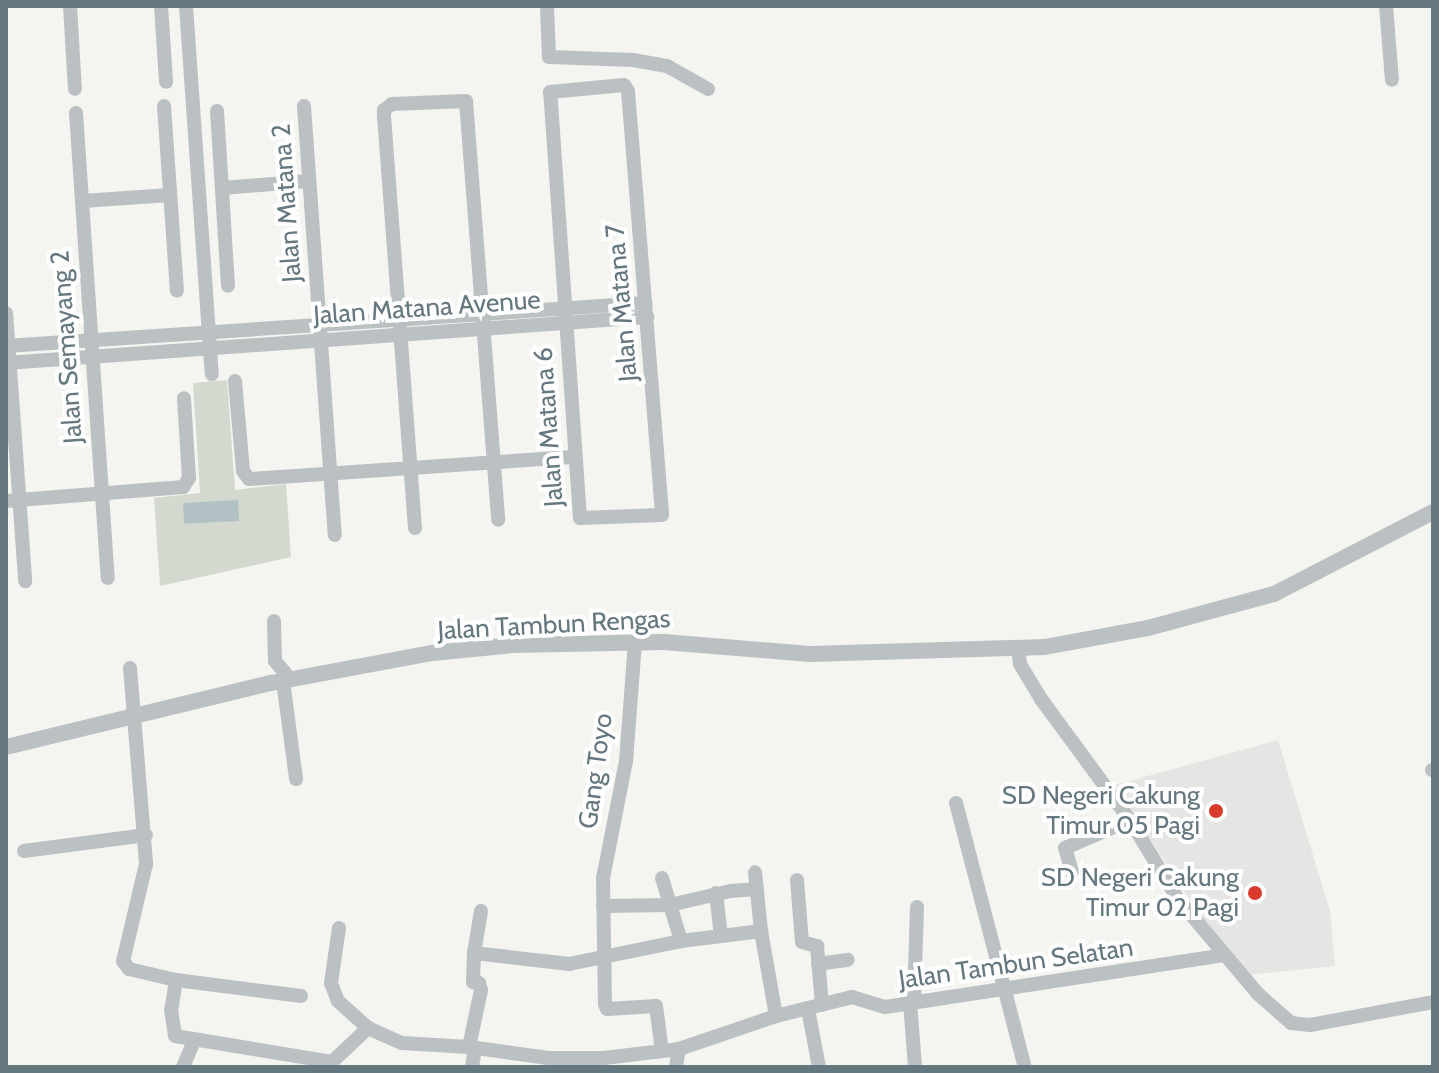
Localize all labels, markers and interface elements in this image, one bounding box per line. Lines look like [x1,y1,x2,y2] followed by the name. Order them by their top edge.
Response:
[266,123,308,283] street label: Jalan Matana 2
[600,223,644,383] street label: Jalan Matana 7
[45,249,89,445] street label: Jalan Semayang 2
[312,285,542,331] street label: Jalan Matana Avenue
[528,346,570,508] street label: Jalan Matana 6
[437,603,671,647] street label: Jalan Tambun Rengas
[572,711,620,831] street label: Gang Toyo
[1002,780,1200,842] place label: SD Negeri Cakung Timur 05 Pagi
[1207,802,1225,820] marker: SD Negeri Cakung Timur 05 Pagi
[1041,862,1239,924] place label: SD Negeri Cakung Timur 02 Pagi
[1246,884,1264,902] marker: SD Negeri Cakung Timur 02 Pagi
[897,932,1135,996] street label: Jalan Tambun Selatan

